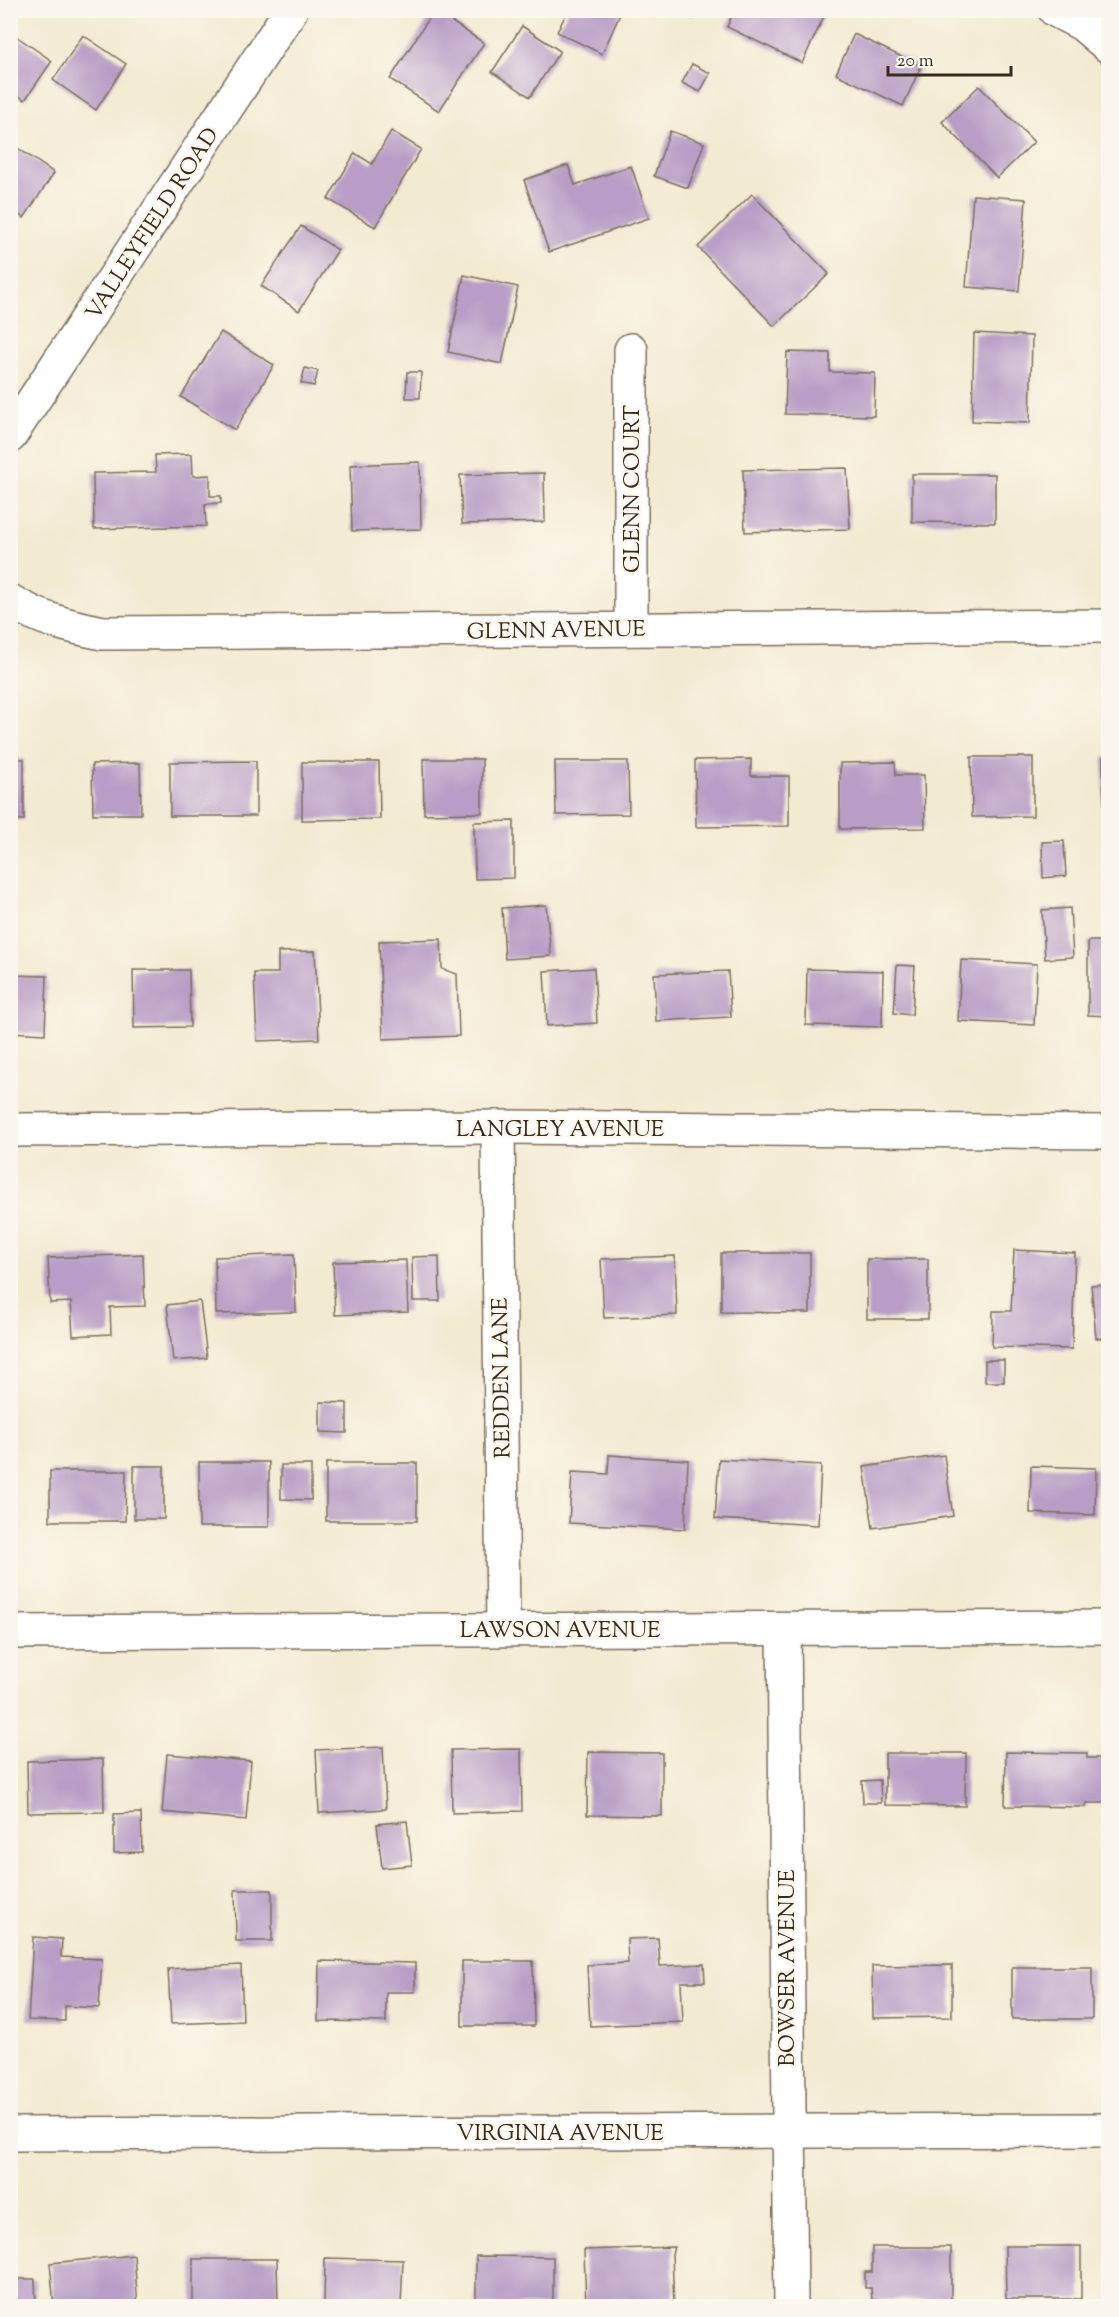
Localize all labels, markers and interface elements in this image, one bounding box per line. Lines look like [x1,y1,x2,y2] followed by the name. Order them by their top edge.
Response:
[888,39,1011,77] scale bar
[897,49,934,75] text: 20 m
[79,122,228,327] street label: VALLEYFIELD ROAD
[618,404,650,573] street label: GLENN COURT
[466,614,646,650] street label: GLENN AVENUE
[456,1115,664,1147] street label: LANGLEY AVENUE
[486,1297,520,1459] street label: REDDEN LANE
[460,1616,660,1648] street label: LAWSON AVENUE
[773,1869,805,2067] street label: BOWSER AVENUE
[456,2119,664,2151] street label: VIRGINIA AVENUE

